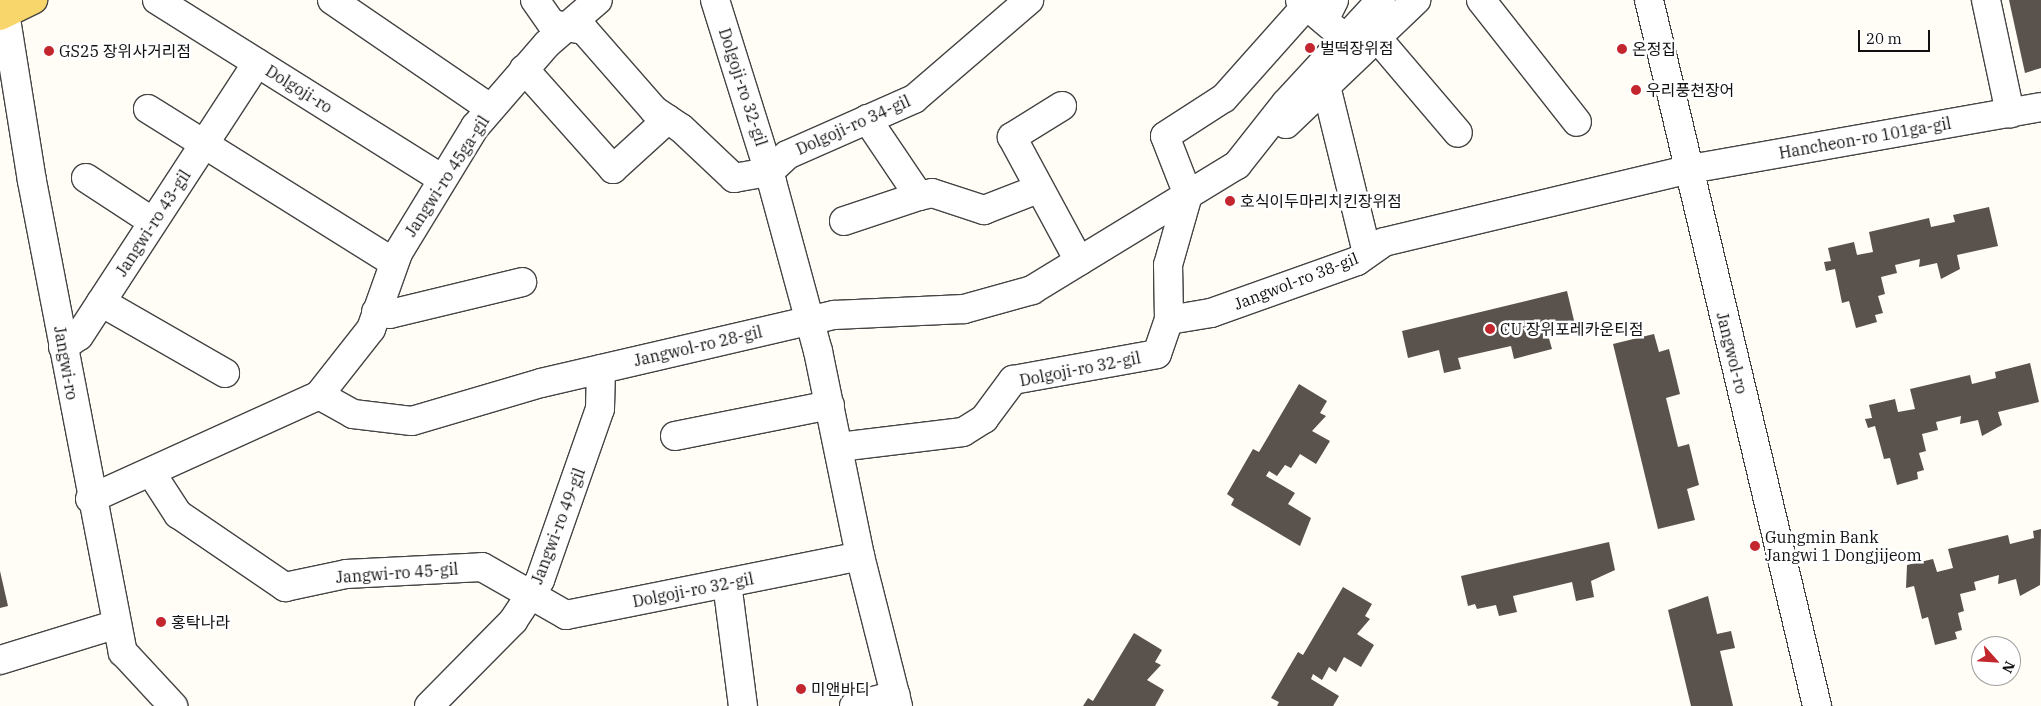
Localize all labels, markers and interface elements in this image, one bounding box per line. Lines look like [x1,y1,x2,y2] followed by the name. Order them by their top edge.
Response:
[1861,20,1934,52] scale bar
[715,26,771,148] street label: Dolgoji-ro 32-gil
[1866,29,1902,48] text: 20 m
[1320,38,1394,58] place label: 벌떡장위점
[1632,39,1676,59] place label: 온정집
[59,41,191,61] place label: GS25 장위사거리점
[1304,42,1316,54] marker: 벌떡장위점
[1616,43,1628,55] marker: 온정집
[43,45,55,57] marker: GS25 장위사거리점
[262,61,336,117] street label: Dolgoji-ro
[1646,80,1734,100] place label: 우리풍천장어
[1630,84,1642,96] marker: 우리풍천장어
[793,91,913,159] street label: Dolgoji-ro 34-gil
[401,112,493,240] street label: Jangwi-ro 45ga-gil
[1777,113,1953,163] street label: Hancheon-ro 101ga-gil
[112,166,194,280] street label: Jangwi-ro 43-gil
[1240,191,1402,211] place label: 호식이두마리치킨장위점
[1224,195,1236,207] marker: 호식이두마리치킨장위점
[1231,248,1361,314] street label: Jangwol-ro 38-gil
[1713,310,1751,396] street label: Jangwol-ro
[1500,319,1644,339] place label: CU 장위포레카운티점
[632,322,764,370] street label: Jangwol-ro 28-gil
[1484,323,1496,335] marker: CU 장위포레카운티점
[50,324,82,402] street label: Jangwi-ro
[1018,348,1142,390] street label: Dolgoji-ro 32-gil
[527,465,589,587] street label: Jangwi-ro 49-gil
[1765,527,1922,565] place label: Gungmin Bank Jangwi 1 Dongjijeom
[1749,540,1761,552] marker: Gungmin Bank Jangwi 1 Dongjijeom
[335,559,459,587] street label: Jangwi-ro 45-gil
[631,569,755,611] street label: Dolgoji-ro 32-gil
[171,612,230,632] place label: 홍탁나라
[155,616,167,628] marker: 홍탁나라
[1971,636,2021,686] north arrow
[1998,658,2019,676] text: N
[811,679,870,699] place label: 미앤바디
[795,683,807,695] marker: 미앤바디

